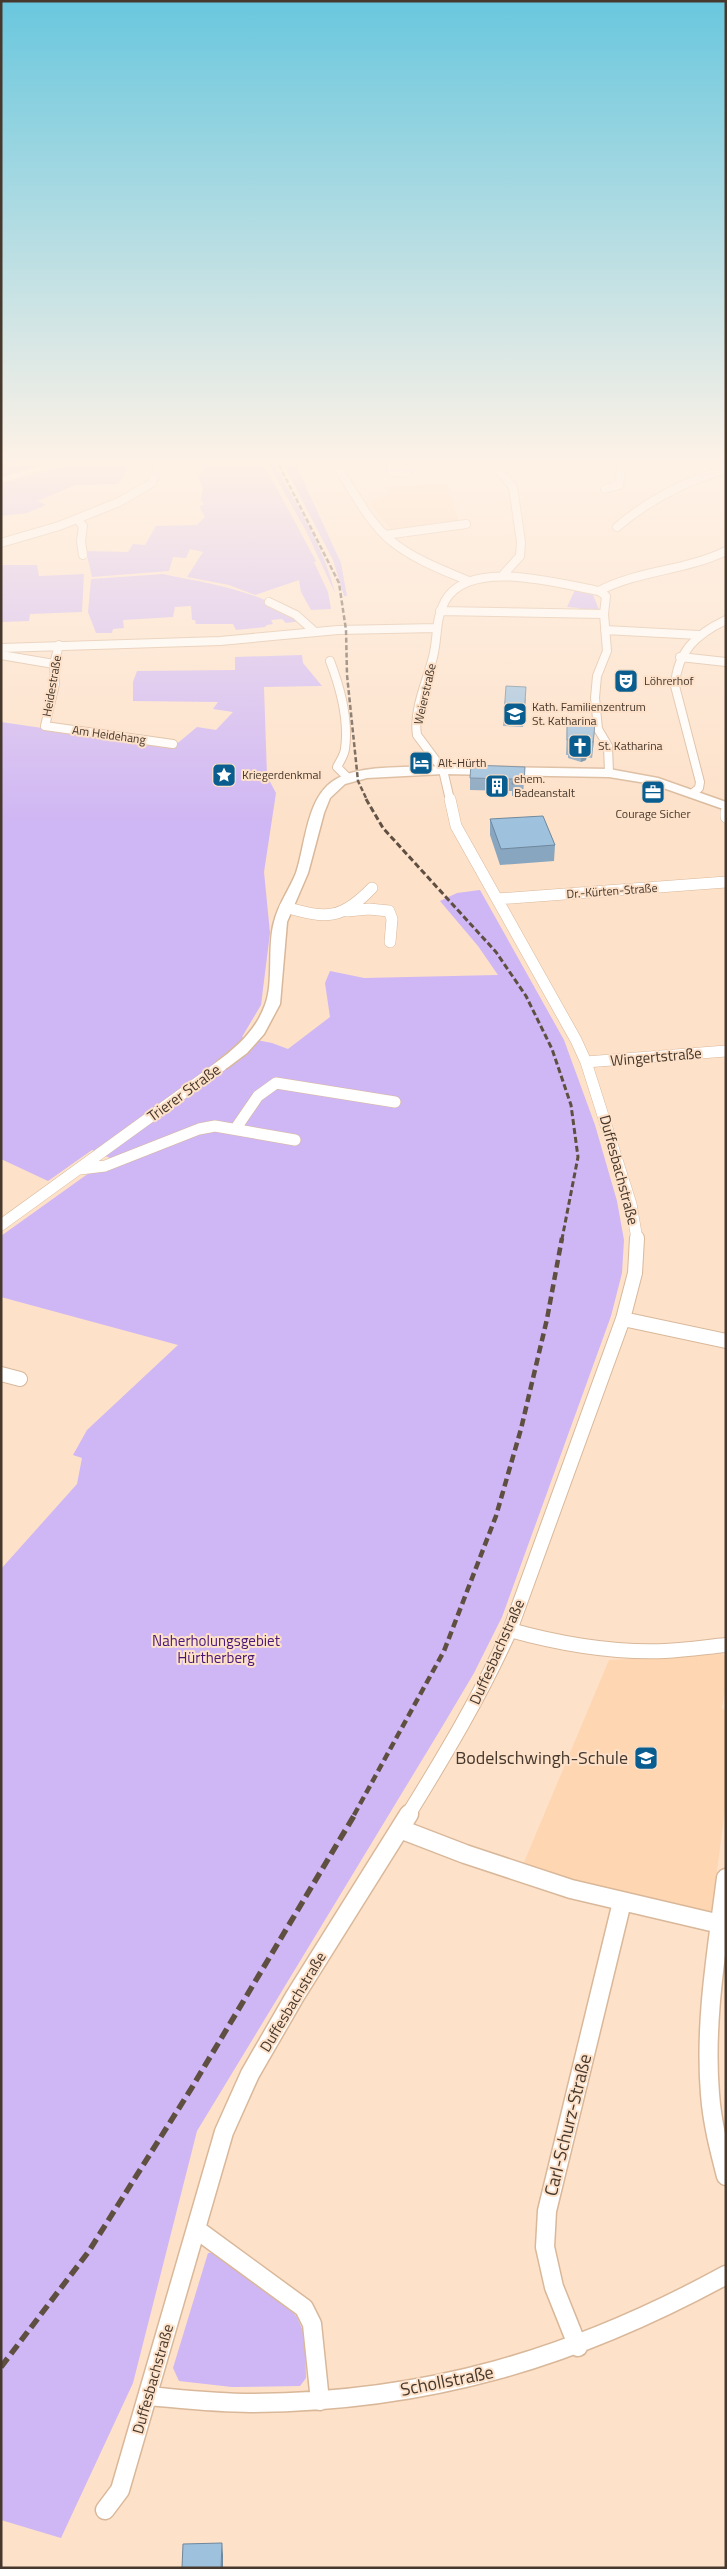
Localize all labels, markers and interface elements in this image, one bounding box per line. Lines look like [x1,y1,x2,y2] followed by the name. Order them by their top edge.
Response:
[37,654,66,718] street label: Heidestraße
[408,661,441,726] street label: Weierstraße
[613,668,639,694] theatre icon: Löhrerhof
[644,671,693,690] place label: Löhrerhof
[532,697,646,730] place label: Kath. Familienzentrum St. Katharina
[502,701,528,727] school or university icon: Kath. Familienzentrum St. Katharina
[71,720,147,749] street label: Am Heidehang
[567,733,593,759] church icon: St. Katharina
[598,736,663,755] place label: St. Katharina
[408,750,434,776] hotel icon: Alt-Hürth
[438,753,486,772] place label: Alt-Hürth
[211,762,237,788] place icon: Kriegerdenkmal
[242,765,321,784] place label: Kriegerdenkmal
[514,769,576,802] place label: ehem. Badeanstalt
[484,773,510,799] building icon: ehem. Badeanstalt
[640,779,666,805] office icon: Courage Sicher
[615,804,691,823] place label: Courage Sicher
[566,878,658,903] street label: Dr.-Kürten-Straße
[609,1041,703,1072] street label: Wingertstraße
[142,1058,225,1127] street label: Trierer Straße
[594,1112,645,1227] street label: Duffesbachstraße
[463,1595,530,1708] street label: Duffesbachstraße
[152,1629,281,1669] park label: Naherholungsgebiet Hürtherberg
[455,1744,628,1771] place label: Bodelschwingh-Schule
[633,1745,659,1771] school or university icon: Bodelschwingh-Schule
[254,1947,332,2056] street label: Duffesbachstraße
[537,2051,598,2199] street label: Carl-Schurz-Straße
[126,2321,179,2436] street label: Duffesbachstraße
[398,2358,496,2403] street label: Schollstraße

